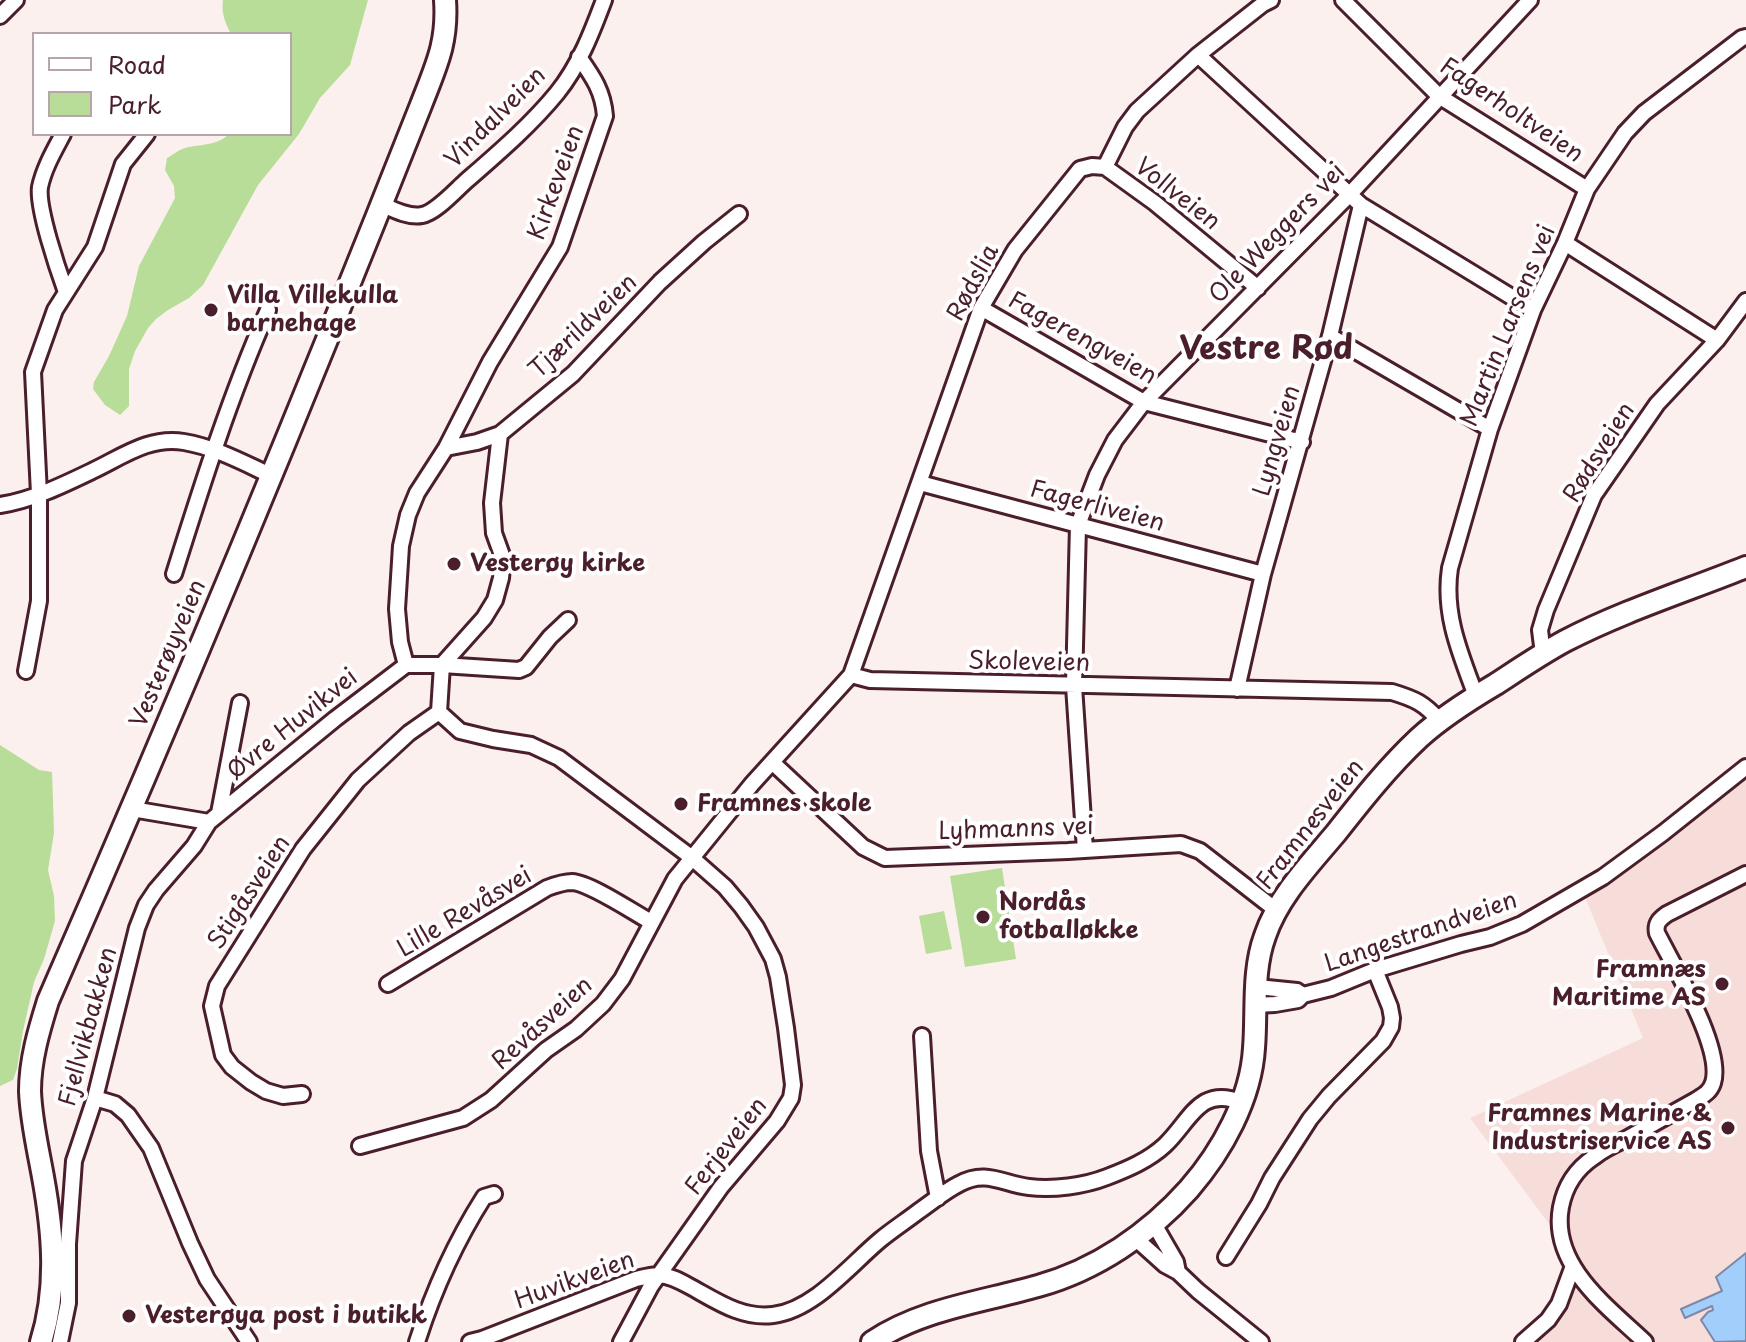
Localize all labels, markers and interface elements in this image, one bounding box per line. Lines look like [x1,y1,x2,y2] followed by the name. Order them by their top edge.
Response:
[32,32,292,136] legend
[108,46,166,82] text: Road
[1434,52,1588,170] street label: Fagerholtveien
[440,62,552,174] street label: Vindalveien
[108,86,162,122] text: Park
[523,122,591,244] street label: Kirkeveien
[1129,153,1225,237] street label: Vollveien
[1204,158,1352,310] street label: Ole Weggers vei
[1455,221,1563,431] street label: Martin Larsens vei
[942,240,1006,326] street label: Rødslia
[524,269,644,385] street label: Tjærildveien
[227,282,398,338] place label: Villa Villekulla barnehage
[1003,286,1161,392] street label: Fagerengveien
[202,301,220,319] marker: Villa Villekulla barnehage
[1179,331,1353,369] district label: Vestre Rød
[1248,382,1308,500] street label: Lyngveien
[1558,398,1642,508] street label: Rødsveien
[1027,475,1167,539] street label: Fagerliveien
[470,550,645,578] place label: Vesterøy kirke
[445,555,463,573] marker: Vesterøy kirke
[125,576,213,732] street label: Vesterøyveien
[968,648,1090,678] street label: Skoleveien
[222,664,364,786] street label: Øvre Huvikvei
[1251,754,1371,896] street label: Framnesveien
[697,790,871,818] place label: Framnes skole
[672,795,690,813] marker: Framnes skole
[938,813,1094,847] street label: Lyhmanns vei
[203,831,297,955] street label: Stigåsveien
[393,862,537,964] street label: Lille Revåsvei
[1321,887,1521,979] street label: Langestrandveien
[999,889,1139,945] place label: Nordås fotballøkke
[974,908,992,926] marker: Nordås fotballøkke
[54,944,124,1110] street label: Fjellvikbakken
[1552,956,1706,1012] place label: Framnæs Maritime AS
[487,971,599,1077] street label: Revåsveien
[1713,975,1731,993] marker: Framnæs Maritime AS
[680,1092,774,1202] street label: Ferjeveien
[1487,1100,1712,1156] place label: Framnes Marine & Industriservice AS
[1719,1119,1737,1137] marker: Framnes Marine & Industriservice AS
[511,1246,639,1316] street label: Huvikveien
[145,1302,427,1330] place label: Vesterøya post i butikk
[120,1307,138,1325] marker: Vesterøya post i butikk

